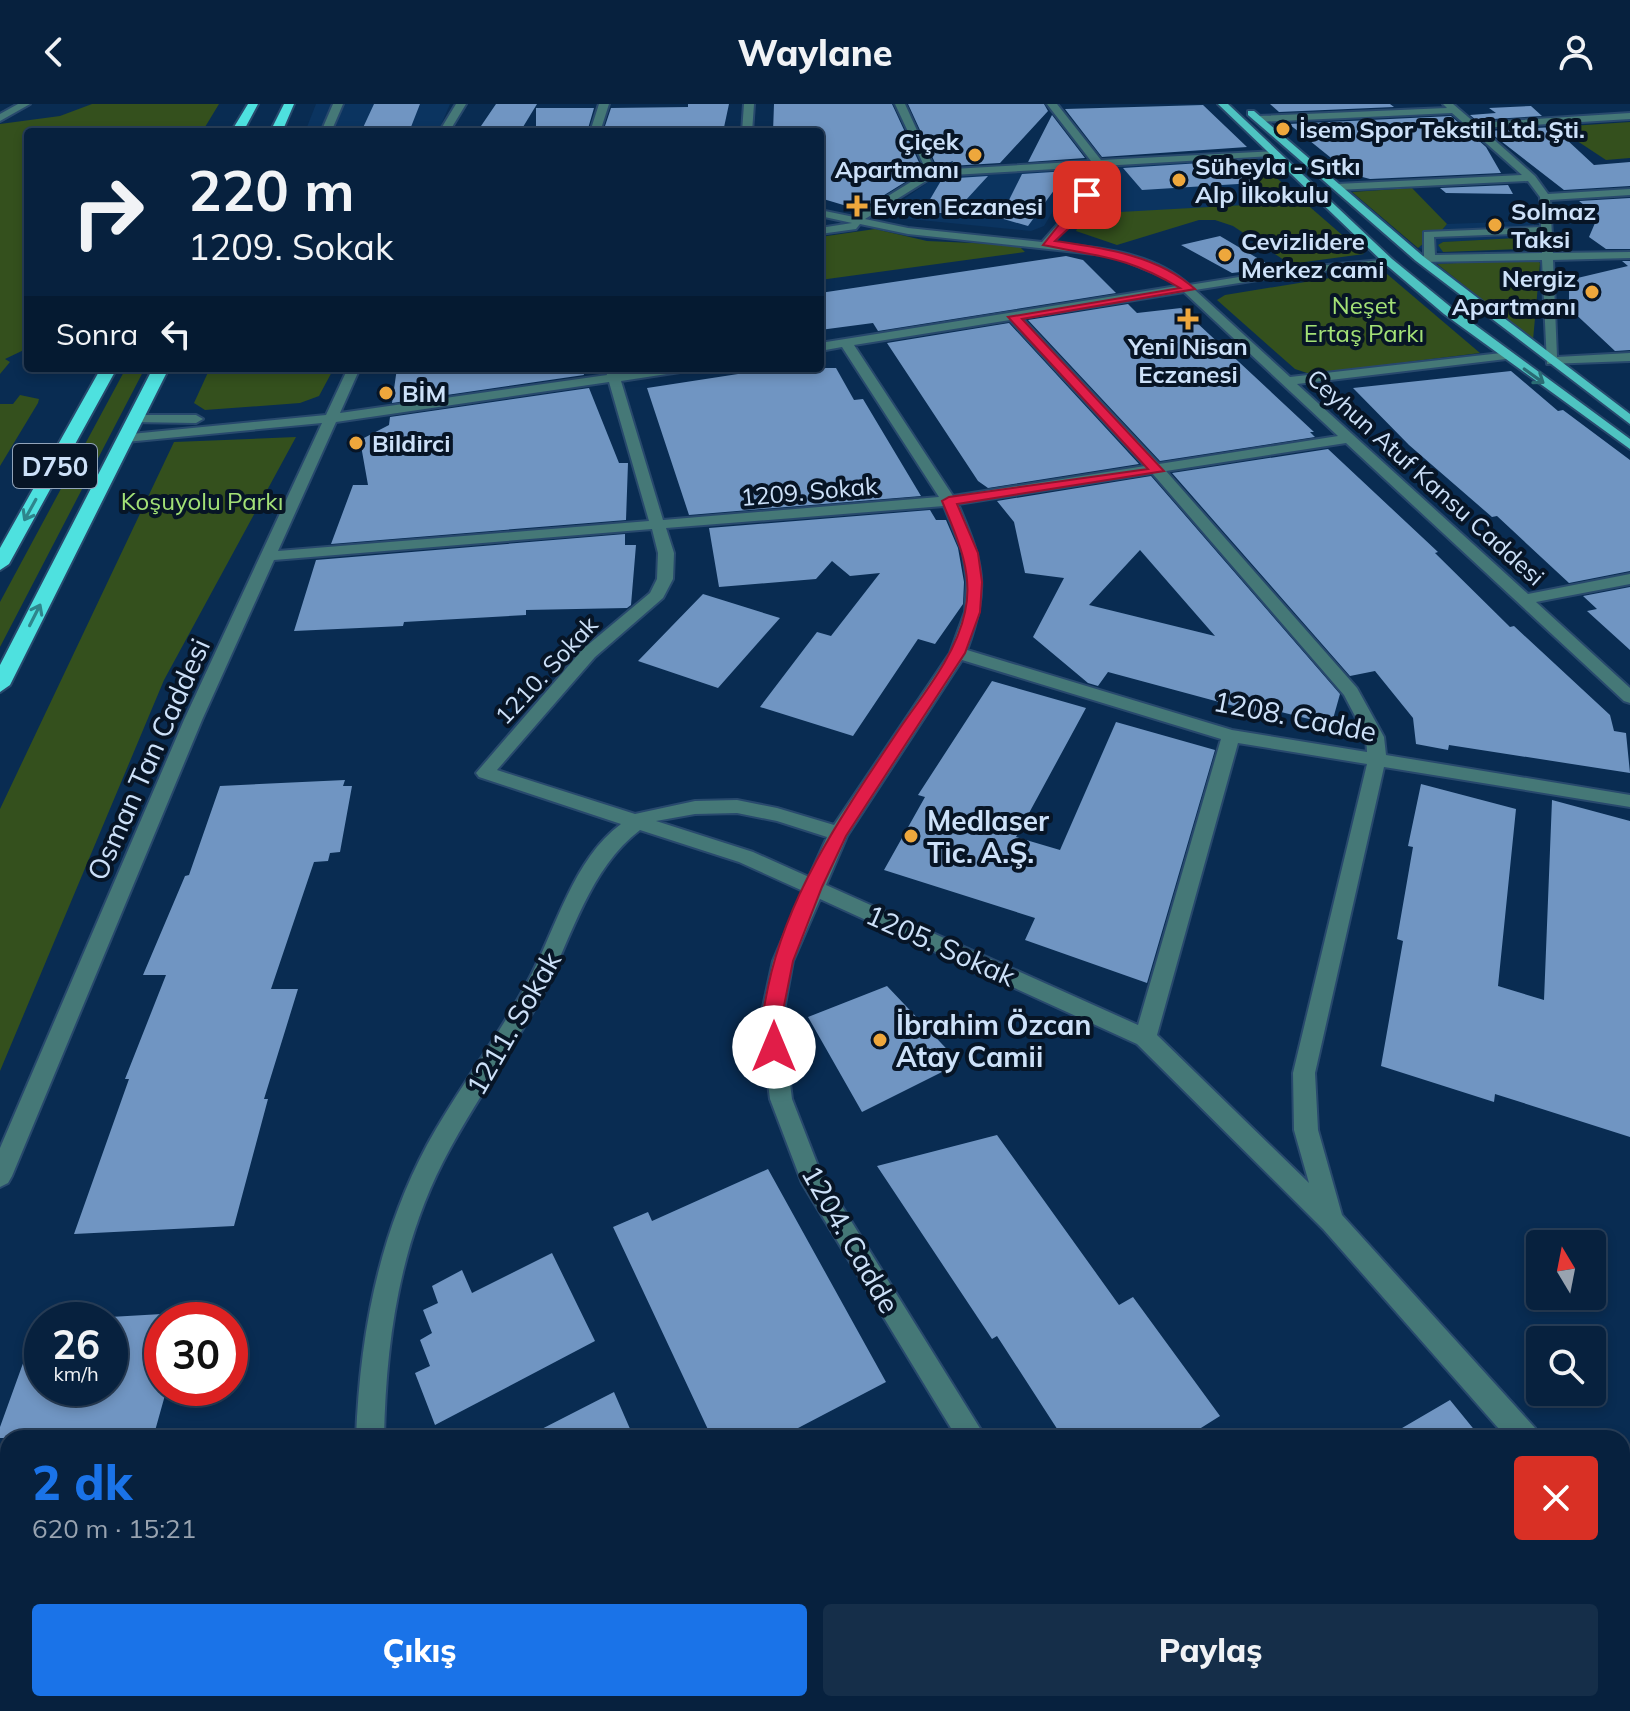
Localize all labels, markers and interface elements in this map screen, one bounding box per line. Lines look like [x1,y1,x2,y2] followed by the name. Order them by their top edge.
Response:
[32,30,76,74] icon: back
[737,30,893,75] text: Waylane
[1554,30,1598,74] icon: person
[1299,114,1585,144] place label: İsem Spor Tekstil Ltd. Şti.
[1274,120,1292,138] marker: İsem Spor Tekstil Ltd. Şti.
[835,126,960,184] place label: Çiçek Apartmanı
[966,146,984,164] marker: Çiçek Apartmanı
[1195,151,1360,209] place label: Süheyla - Sıtkı Alp İlkokulu
[188,155,355,225] text: 220 m
[56,160,160,264] icon: right
[1053,161,1121,229] pin
[1170,171,1188,189] marker: Süheyla - Sıtkı Alp İlkokulu
[1065,173,1109,217] icon: arrive
[873,191,1043,221] place label: Evren Eczanesi
[1511,196,1596,254] place label: Solmaz Taksi
[848,197,866,215] marker: Evren Eczanesi
[1486,216,1504,234] marker: Solmaz Taksi
[188,224,394,269] text: 1209. Sokak
[1241,226,1384,284] place label: Cevizlidere Merkez cami
[1216,246,1234,264] marker: Cevizlidere Merkez cami
[1452,263,1576,321] place label: Nergiz Apartmanı
[1583,283,1601,301] marker: Nergiz Apartmanı
[1304,290,1424,348] park label: Neşet Ertaş Parkı
[1179,310,1197,328] marker: Yeni Nisan Eczanesi
[154,312,198,356] icon: left
[56,315,138,353] text: Sonra
[1127,331,1248,389] place label: Yeni Nisan Eczanesi
[1301,362,1551,592] street label: Ceyhun Atuf Kansu Caddesi
[1523,367,1544,384] one-way arrow
[402,378,446,408] place label: BİM
[377,384,395,402] marker: BİM
[372,428,450,458] place label: Bildirci
[347,434,365,452] marker: Bildirci
[13,444,97,488] road number: D750
[739,470,879,512] street label: 1209. Sokak
[121,486,283,516] park label: Koşuyolu Parkı
[22,497,38,521] one-way arrow
[28,604,44,628] one-way arrow
[488,609,604,730] street label: 1210. Sokak
[79,633,217,885] street label: Osman Tan Caddesi
[1211,683,1379,749] street label: 1208. Cadde
[927,803,1049,870] place label: Medlaser Tic. A.Ş.
[902,827,920,845] marker: Medlaser Tic. A.Ş.
[861,897,1022,994] street label: 1205. Sokak
[458,945,568,1101] street label: 1211. Sokak
[732,1005,816,1089] position arrow
[896,1007,1091,1074] place label: İbrahim Özcan Atay Camii
[871,1031,889,1049] marker: İbrahim Özcan Atay Camii
[795,1159,907,1319] street label: 1204. Cadde
[1526,1230,1606,1310] north arrow
[1526,1230,1606,1406] map controls
[144,1302,248,1406] speed limit sign: 30
[52,1319,100,1369] text: 26
[1526,1326,1606,1406] button: search
[53,1361,99,1386] text: km/h
[32,1452,132,1512] text: 2 dk
[1514,1456,1598,1540] button: close
[32,1512,196,1545] text: 620 m · 15:21
[32,1604,807,1696] button: Çıkış
[823,1604,1598,1696] button: Paylaş

